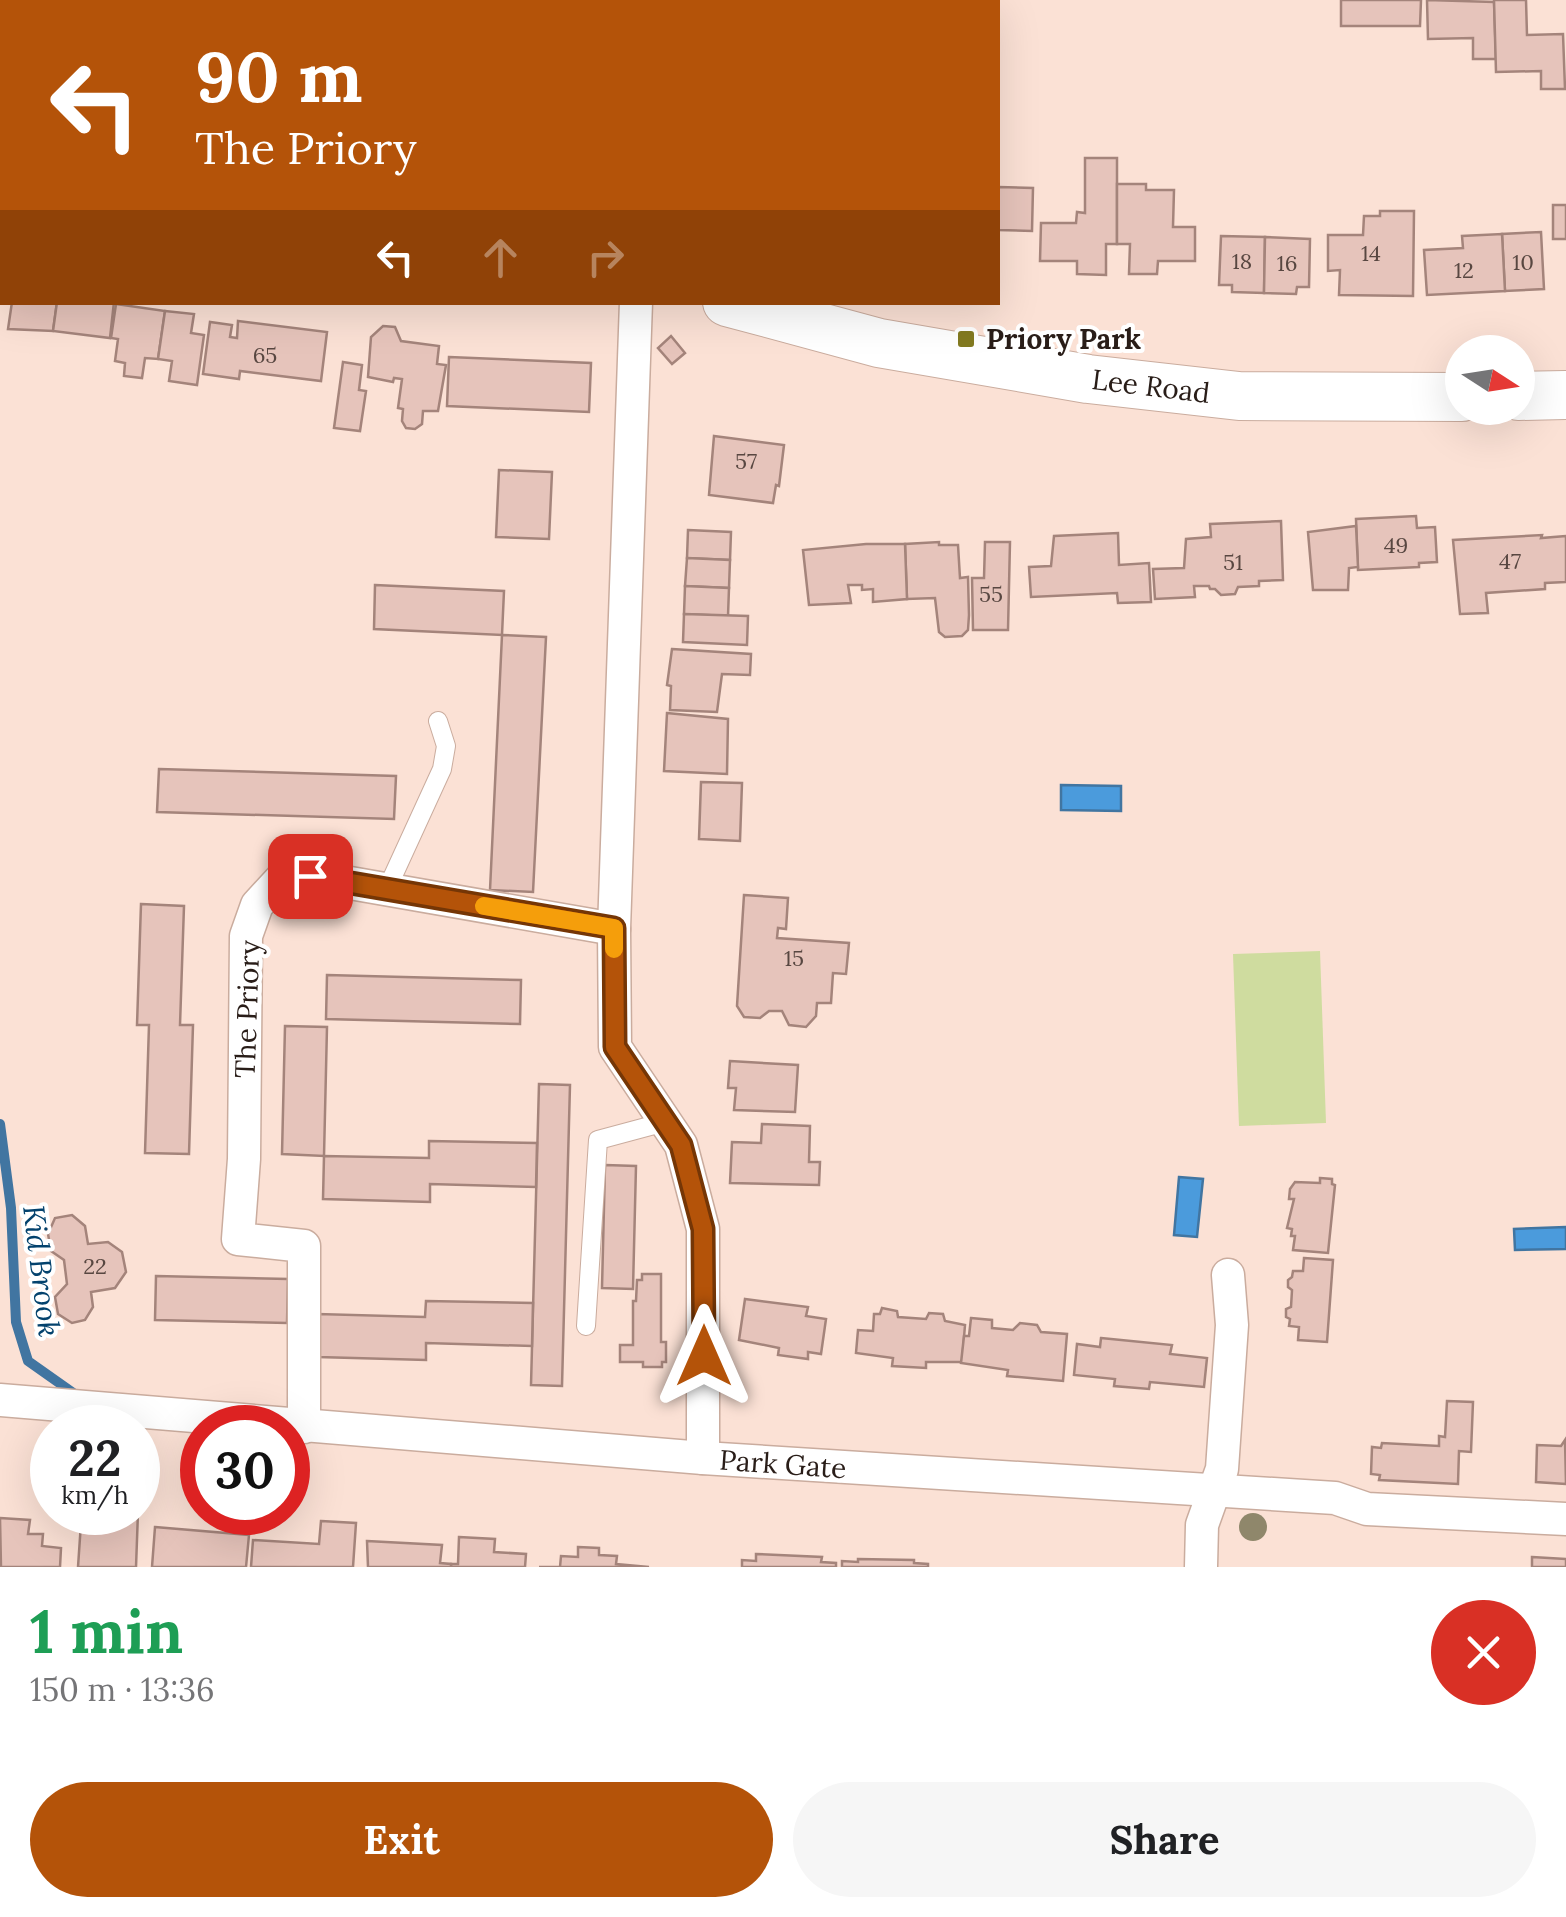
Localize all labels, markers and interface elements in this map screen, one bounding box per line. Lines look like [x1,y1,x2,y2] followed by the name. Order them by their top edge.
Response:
[195,32,363,121] text: 90 m
[30,40,160,170] icon: left
[195,119,417,176] text: The Priory
[368,230,423,285] icon: left
[473,230,528,285] icon: ahead
[578,230,633,285] icon: right
[1361,239,1381,267] house number: 14
[1232,247,1252,275] house number: 18
[1512,248,1534,276] house number: 10
[1277,249,1297,277] house number: 16
[1454,256,1474,284] house number: 12
[986,321,1141,357] place label: Priory Park
[955,328,977,350] marker: Priory Park
[1445,335,1535,425] north arrow
[1445,335,1535,425] map controls
[253,341,277,369] house number: 65
[1090,361,1212,411] street label: Lee Road
[735,447,757,475] house number: 57
[1384,531,1408,559] house number: 49
[1499,547,1521,575] house number: 47
[1223,548,1243,576] house number: 51
[979,580,1003,608] house number: 55
[268,834,353,919] pin
[283,849,338,904] icon: arrive
[227,939,267,1079] street label: The Priory
[784,944,804,972] house number: 15
[15,1203,69,1339] water label: Kid Brook
[83,1252,107,1280] house number: 22
[652,1304,756,1408] position arrow
[180,1405,310,1535] speed limit sign: 30
[68,1426,122,1490] text: 22
[718,1442,848,1486] street label: Park Gate
[61,1479,129,1511] text: km/h
[30,1593,183,1669] text: 1 min
[1431,1600,1536,1705] button: close
[30,1669,215,1710] text: 150 m · 13:36
[30,1782,773,1897] button: Exit
[793,1782,1536,1897] button: Share

